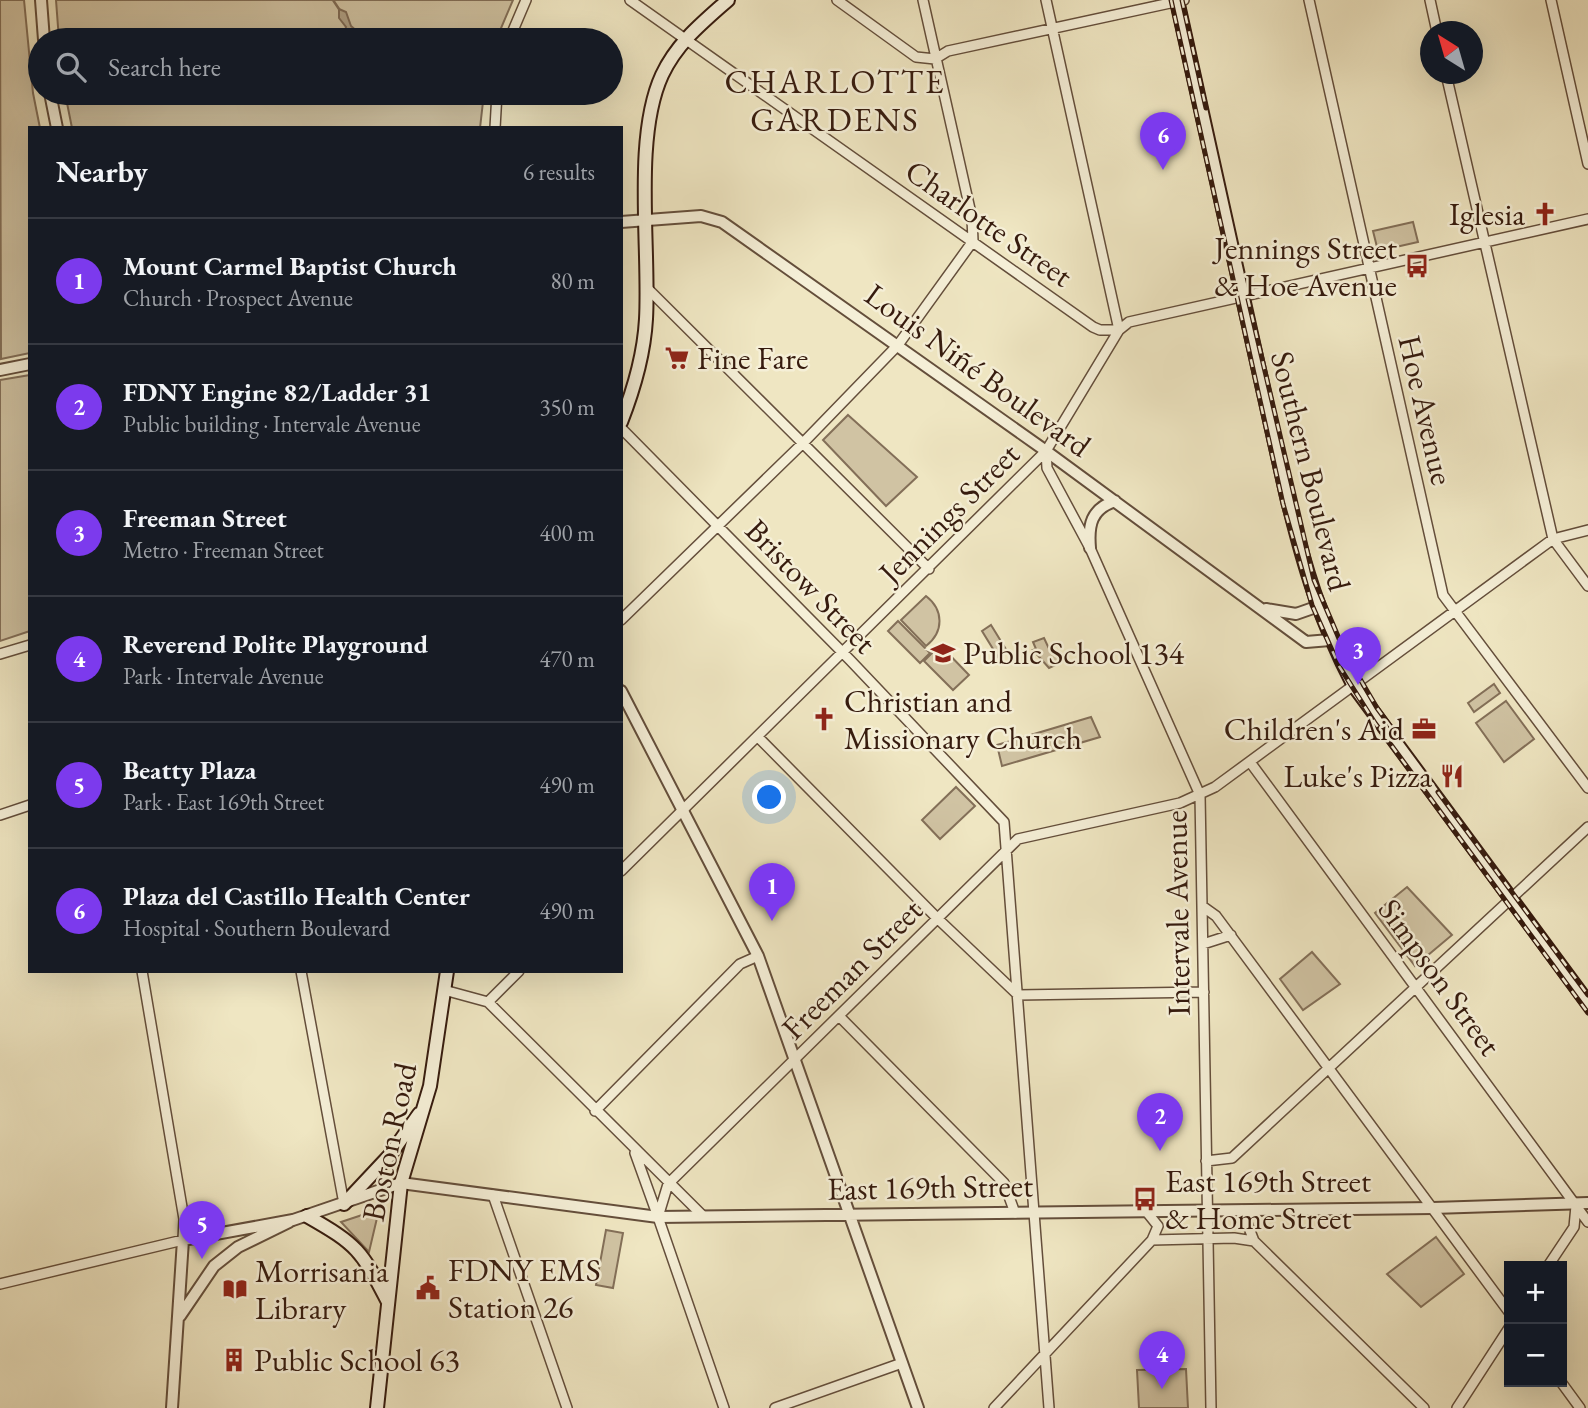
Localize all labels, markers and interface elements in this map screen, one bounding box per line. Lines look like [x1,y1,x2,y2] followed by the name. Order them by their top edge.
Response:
[1420,21,1483,84] north arrow
[28,28,623,105] search box
[52,48,90,86] icon: search
[108,50,221,84] text: Search here
[724,60,946,141] district label: CHARLOTTE GARDENS
[1140,112,1186,170] pin: 6
[897,150,1081,296] street label: Charlotte Street
[56,152,148,191] text: Nearby
[523,157,595,187] text: 6 results
[1449,193,1525,235] place label: Iglesia
[1531,200,1559,228] church icon: Iglesia
[1211,227,1397,306] place label: Jennings Street & Hoe Avenue
[123,249,457,283] text: Mount Carmel Baptist Church
[1403,252,1431,280] bus stop icon: Jennings Street & Hoe Avenue
[73,266,85,296] text: 1
[550,266,595,296] text: 80 m
[857,274,1100,467] street label: Louis Niñé Boulevard
[123,283,353,313] text: Church · Prospect Avenue
[1388,331,1464,489] street label: Hoe Avenue
[697,337,808,379] place label: Fine Fare
[663,344,691,372] supermarket icon: Fine Fare
[1261,347,1361,596] street label: Southern Boulevard
[123,375,431,409] text: FDNY Engine 82/Ladder 31
[73,392,85,422] text: 2
[539,392,595,422] text: 350 m
[123,409,421,439] text: Public building · Intervale Avenue
[867,434,1028,595] street label: Jennings Street
[123,501,287,535] text: Freeman Street
[736,510,886,662] street label: Bristow Street
[73,518,85,548] text: 3
[539,518,595,548] text: 400 m
[123,535,324,565] text: Metro · Freeman Street
[123,627,428,661] text: Reverend Polite Playground
[1335,627,1381,685] pin: 3
[963,632,1185,674] place label: Public School 134
[929,639,957,667] school or university icon: Public School 134
[73,644,85,674] text: 4
[539,644,595,674] text: 470 m
[123,661,324,691] text: Park · Intervale Avenue
[844,680,1082,759] place label: Christian and Missionary Church
[810,705,838,733] church icon: Christian and Missionary Church
[1224,708,1405,750] place label: Children's Aid
[1410,715,1438,743] office icon: Children's Aid
[123,753,256,787] text: Beatty Plaza
[1283,755,1432,797] place label: Luke's Pizza
[1438,762,1466,790] restaurant icon: Luke's Pizza
[73,770,85,800] text: 5
[539,770,595,800] text: 490 m
[752,780,786,814] your location
[123,787,324,817] text: Park · East 169th Street
[1154,810,1200,1016] street label: Intervale Avenue
[749,863,795,921] pin: 1
[123,879,470,913] text: Plaza del Castillo Health Center
[772,889,932,1049] street label: Freeman Street
[1369,890,1511,1064] street label: Simpson Street
[73,896,85,926] text: 6
[539,896,595,926] text: 490 m
[123,913,390,943] text: Hospital · Southern Boulevard
[352,1058,426,1225] street label: Boston Road
[1137,1093,1183,1151] pin: 2
[1165,1160,1371,1239] place label: East 169th Street & Home Street
[827,1164,1033,1210] street label: East 169th Street
[1131,1185,1159,1213] bus stop icon: East 169th Street & Home Street
[179,1201,225,1259] pin: 5
[448,1249,601,1328] place label: FDNY EMS Station 26
[255,1250,389,1329] place label: Morrisania Library
[1504,1261,1567,1387] map controls
[1504,1261,1567,1324] button: +
[414,1274,442,1302] public building icon: FDNY EMS Station 26
[221,1275,249,1303] library icon: Morrisania Library
[1504,1324,1567,1387] button: −
[1139,1331,1185,1389] pin: 4
[254,1339,460,1381] place label: Public School 63
[220,1346,248,1374] building icon: Public School 63

